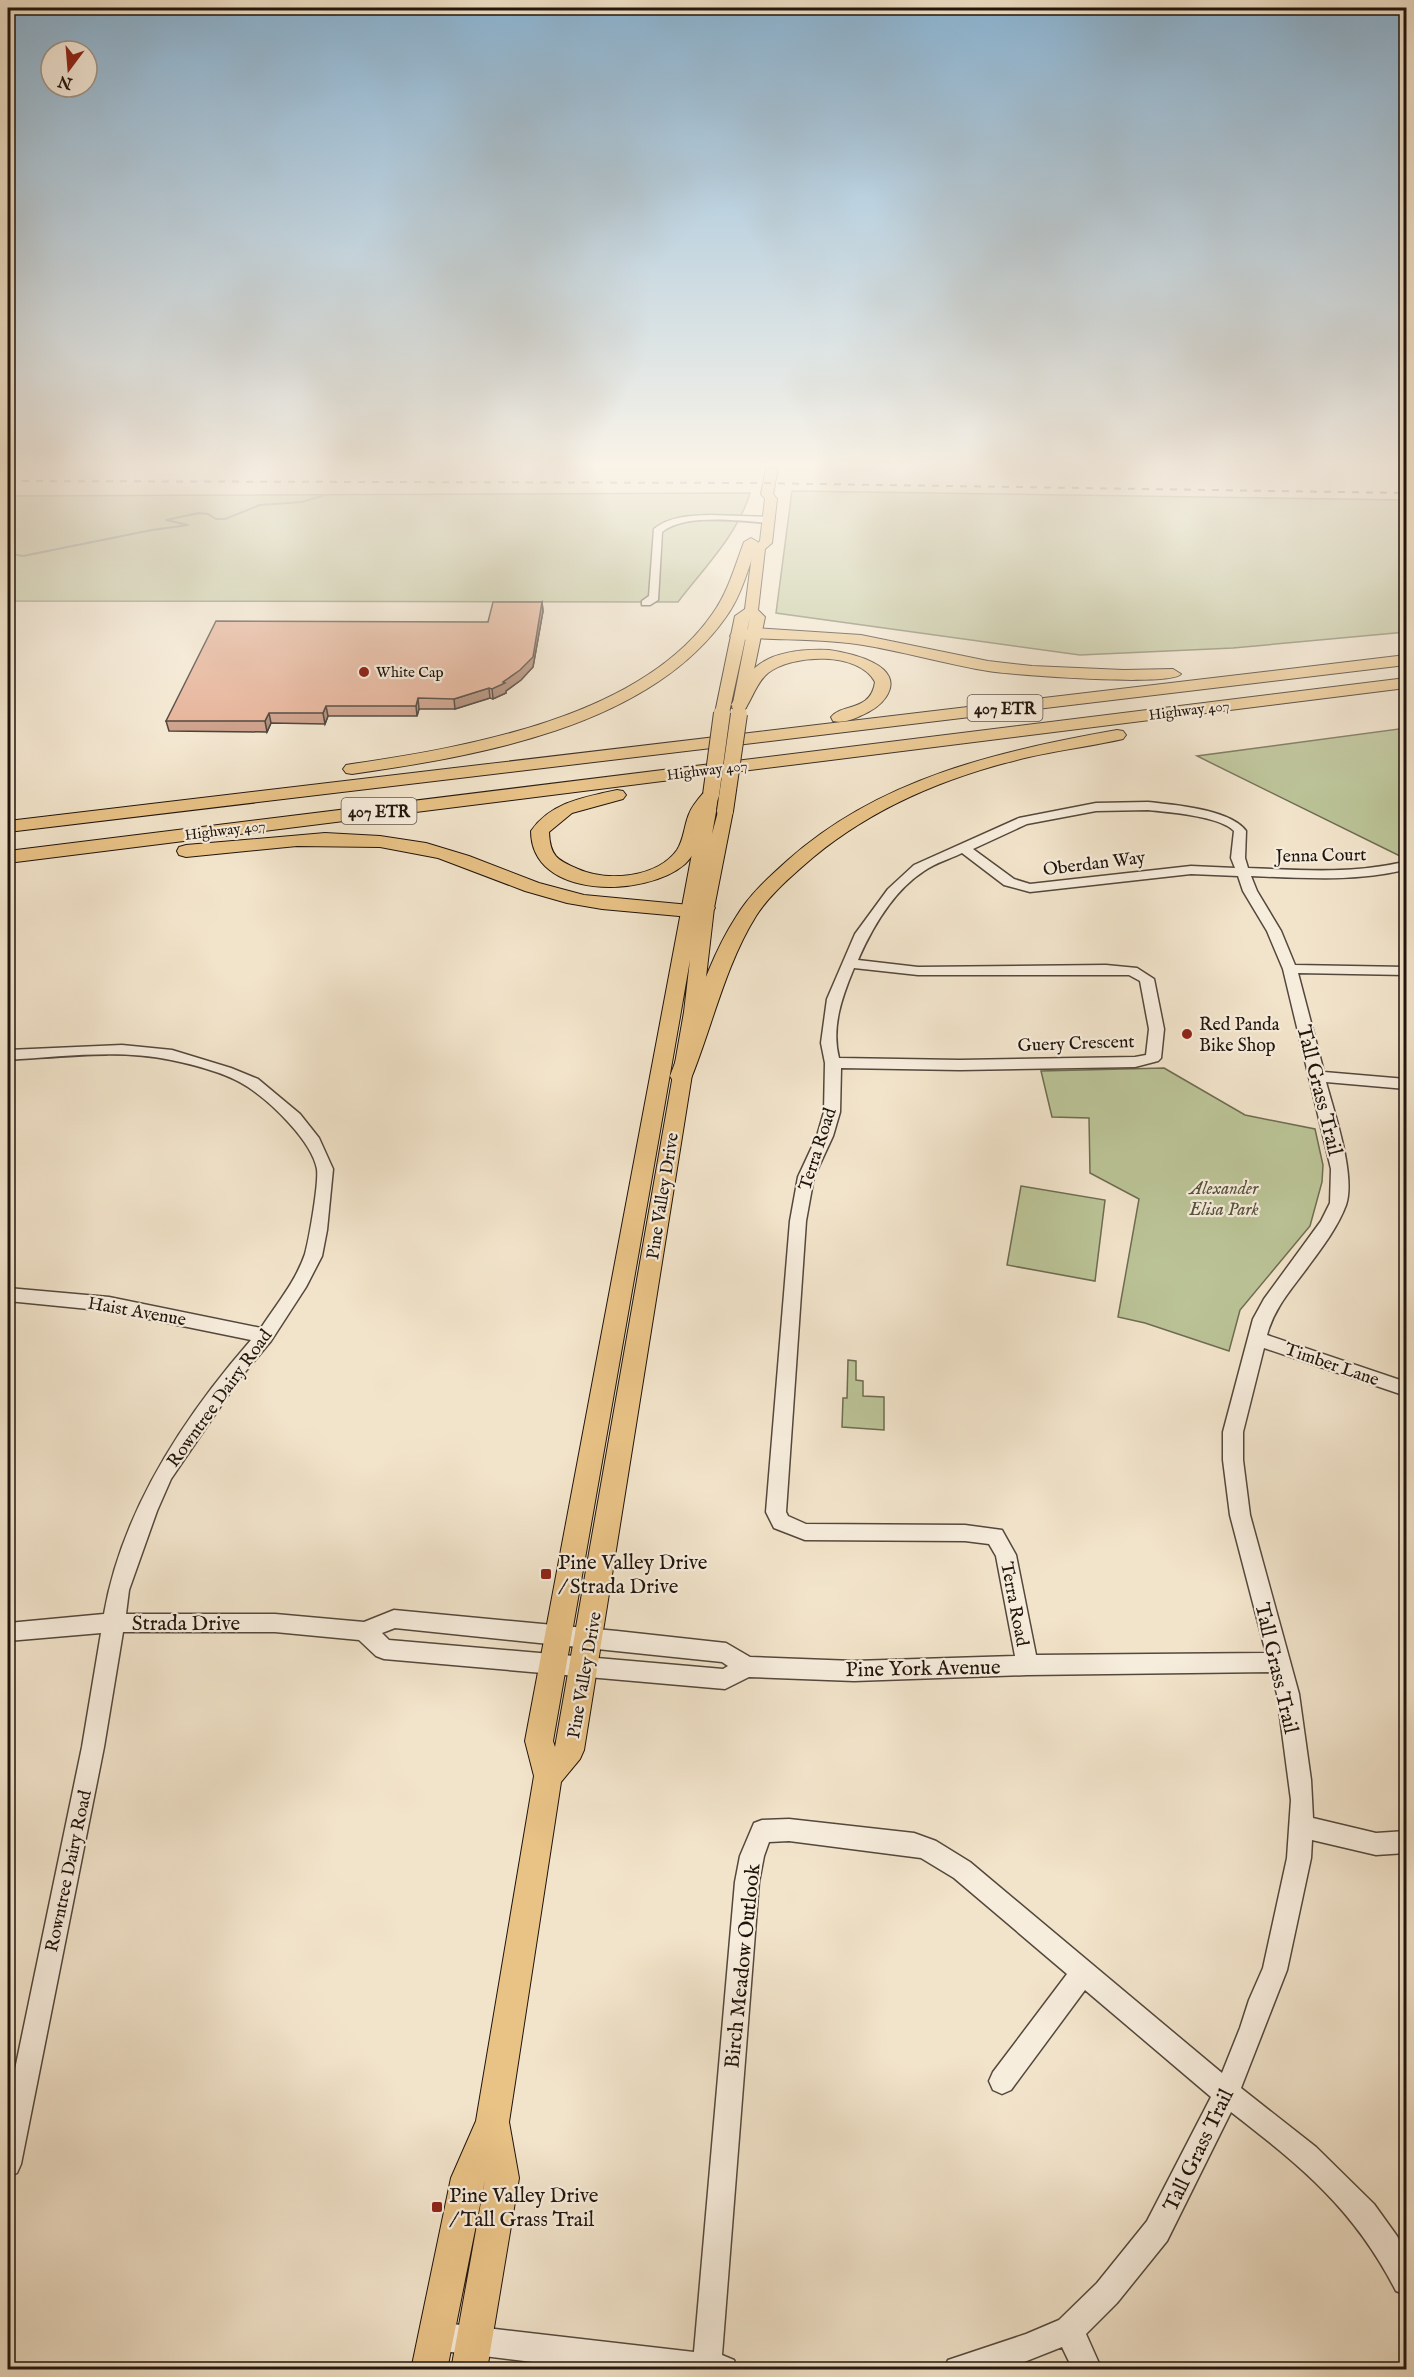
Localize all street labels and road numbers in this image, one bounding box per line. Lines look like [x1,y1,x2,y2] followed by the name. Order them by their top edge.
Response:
[968,695,1042,721] road number: 407 ETR
[1148,696,1231,725] street label: Highway 407
[666,756,749,785] street label: Highway 407
[342,798,416,824] road number: 407 ETR
[184,816,267,845] street label: Highway 407
[1273,844,1367,869] street label: Jenna Court
[1042,847,1147,882] street label: Oberdan Way
[1289,1022,1348,1159] street label: Tall Grass Trail
[1017,1031,1135,1058] street label: Guery Crescent
[794,1105,843,1194] street label: Terra Road
[642,1131,685,1261] street label: Pine Valley Drive
[86,1293,188,1332] street label: Haist Avenue
[162,1325,278,1472] street label: Rowntree Dairy Road
[1281,1338,1382,1392] street label: Timber Lane
[994,1560,1033,1649] street label: Terra Road
[1247,1600,1304,1737] street label: Tall Grass Trail
[563,1610,608,1740] street label: Pine Valley Drive
[132,1611,241,1638] street label: Strada Drive
[845,1655,1001,1684] street label: Pine York Avenue
[41,1788,98,1954] street label: Rowntree Dairy Road
[719,1862,768,2070] street label: Birch Meadow Outlook
[1158,2085,1241,2217] street label: Tall Grass Trail

